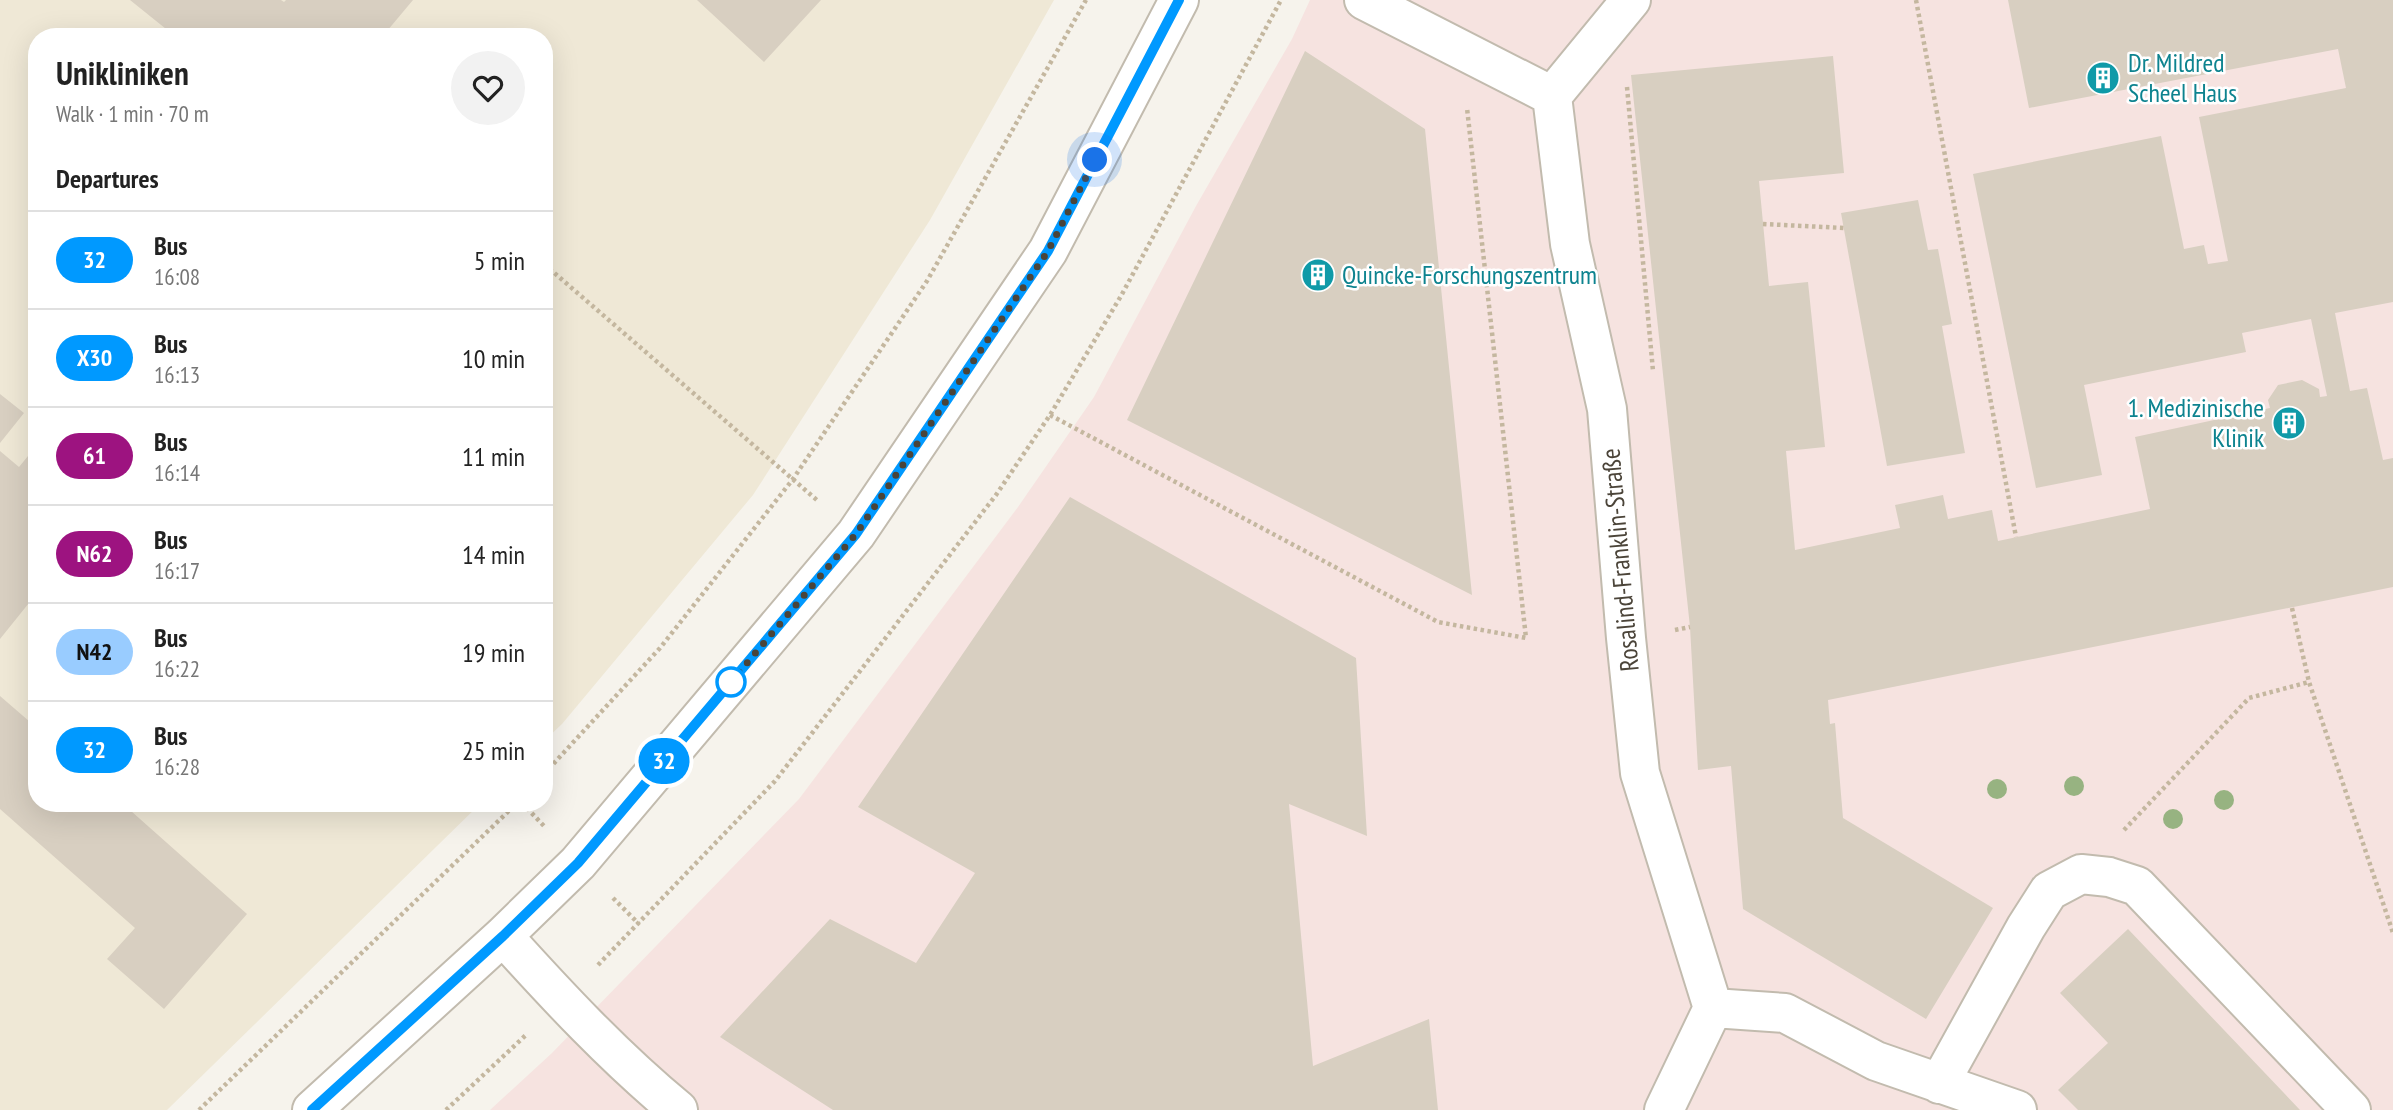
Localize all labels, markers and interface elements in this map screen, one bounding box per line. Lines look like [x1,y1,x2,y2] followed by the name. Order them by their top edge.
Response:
[2128,46,2237,109] place label: Dr. Mildred Scheel Haus
[56,51,189,94] text: Unikliniken
[451,51,525,125] button: heart
[2084,59,2122,97] building icon: Dr. Mildred Scheel Haus
[56,99,209,128] text: Walk · 1 min · 70 m
[1077,142,1112,177] your location
[56,162,159,195] text: Departures
[154,229,187,262] text: Bus
[83,244,106,275] text: 32
[474,244,525,277] text: 5 min
[1299,256,1337,294] building icon: Quincke-Forschungszentrum
[1342,258,1597,291] place label: Quincke-Forschungszentrum
[154,262,200,291] text: 16:08
[154,327,187,360] text: Bus
[77,342,112,373] text: X30
[462,342,525,375] text: 10 min
[154,360,200,389] text: 16:13
[2127,391,2264,454] place label: 1. Medizinische Klinik
[2270,404,2308,442] building icon: 1. Medizinische Klinik
[154,425,187,458] text: Bus
[83,440,106,471] text: 61
[462,440,525,473] text: 11 min
[1593,447,1646,673] street label: Rosalind-Franklin-Straße
[154,458,200,487] text: 16:14
[154,523,187,556] text: Bus
[77,538,112,569] text: N62
[462,538,525,571] text: 14 min
[154,556,200,585] text: 16:17
[154,621,187,654] text: Bus
[77,636,112,667] text: N42
[462,636,525,669] text: 19 min
[154,654,200,683] text: 16:22
[716,667,746,697] unlabelled marker
[154,719,187,752] text: Bus
[83,734,106,765] text: 32
[462,734,525,767] text: 25 min
[632,738,696,784] line badge: 32
[653,745,675,776] text: 32
[154,752,200,781] text: 16:28

